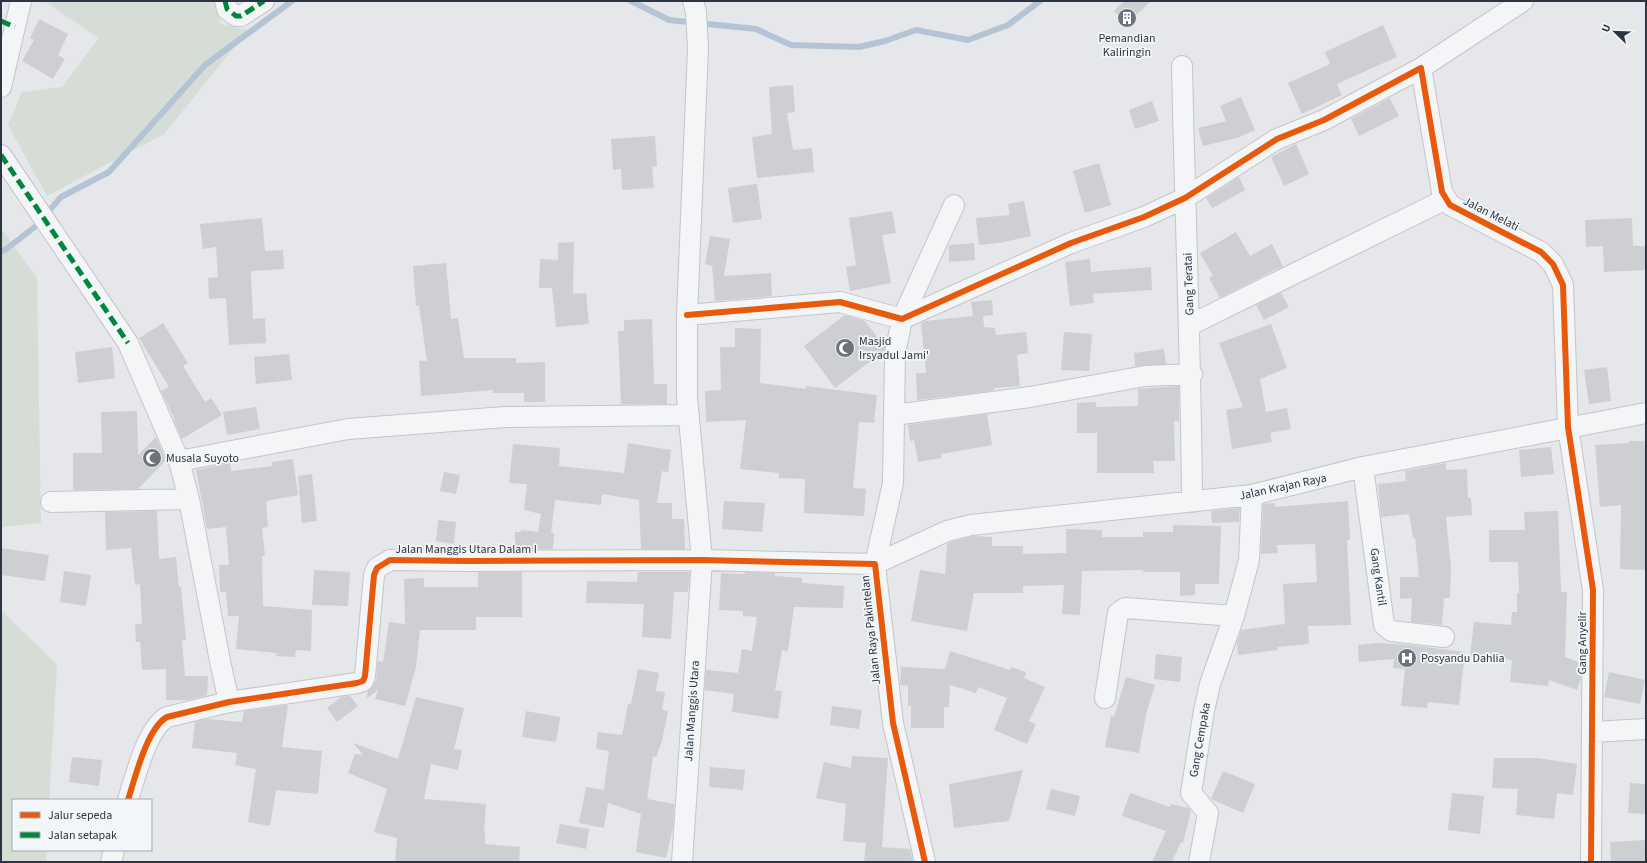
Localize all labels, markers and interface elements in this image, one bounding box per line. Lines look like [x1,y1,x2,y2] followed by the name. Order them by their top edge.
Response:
[1116,7,1138,29] building icon: Pemandian Kaliringin
[1595,12,1635,52] north arrow
[1598,22,1615,35] text: U
[1098,30,1156,61] place label: Pemandian Kaliringin
[1460,193,1522,235] street label: Jalan Melati
[1179,252,1199,316] street label: Gang Teratai
[859,333,929,364] place label: Masjid Irsyadul Jami'
[834,337,856,359] mosque icon: Masjid Irsyadul Jami'
[141,447,163,469] mosque icon: Musala Suyoto
[166,450,239,467] place label: Musala Suyoto
[1238,469,1328,505] street label: Jalan Krajan Raya
[395,541,537,558] street label: Jalan Manggis Utara Dalam I
[1366,547,1390,607] street label: Gang Kantil
[857,574,885,686] street label: Jalan Raya Pakintelan
[1574,611,1591,675] street label: Gang Anyelir
[1396,647,1418,669] hospital icon: Posyandu Dahlia
[1421,650,1505,667] place label: Posyandu Dahlia
[680,660,704,762] street label: Jalan Manggis Utara
[1185,701,1215,779] street label: Gang Cempaka
[12,799,152,851] legend
[48,807,112,824] text: Jalur sepeda
[48,827,117,844] text: Jalan setapak

